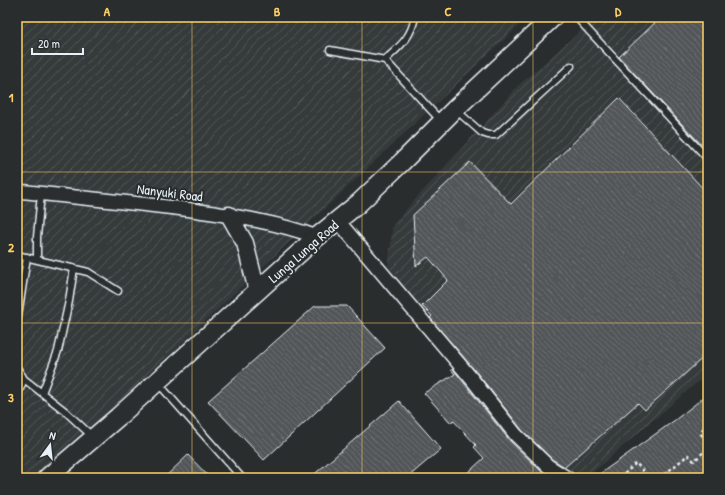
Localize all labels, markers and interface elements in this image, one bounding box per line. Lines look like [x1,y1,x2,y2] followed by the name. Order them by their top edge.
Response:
[104,2,111,20] text: A
[274,2,281,20] text: B
[444,2,452,20] text: C
[615,2,622,20] text: D
[32,30,83,56] scale bar
[38,35,60,52] text: 20 m
[9,88,14,106] text: 1
[136,179,204,207] street label: Nanyuki Road
[264,215,343,287] street label: Lunga Lunga Road
[8,238,15,256] text: 2
[8,388,14,406] text: 3
[30,425,70,465] north arrow
[48,428,57,443] text: N

